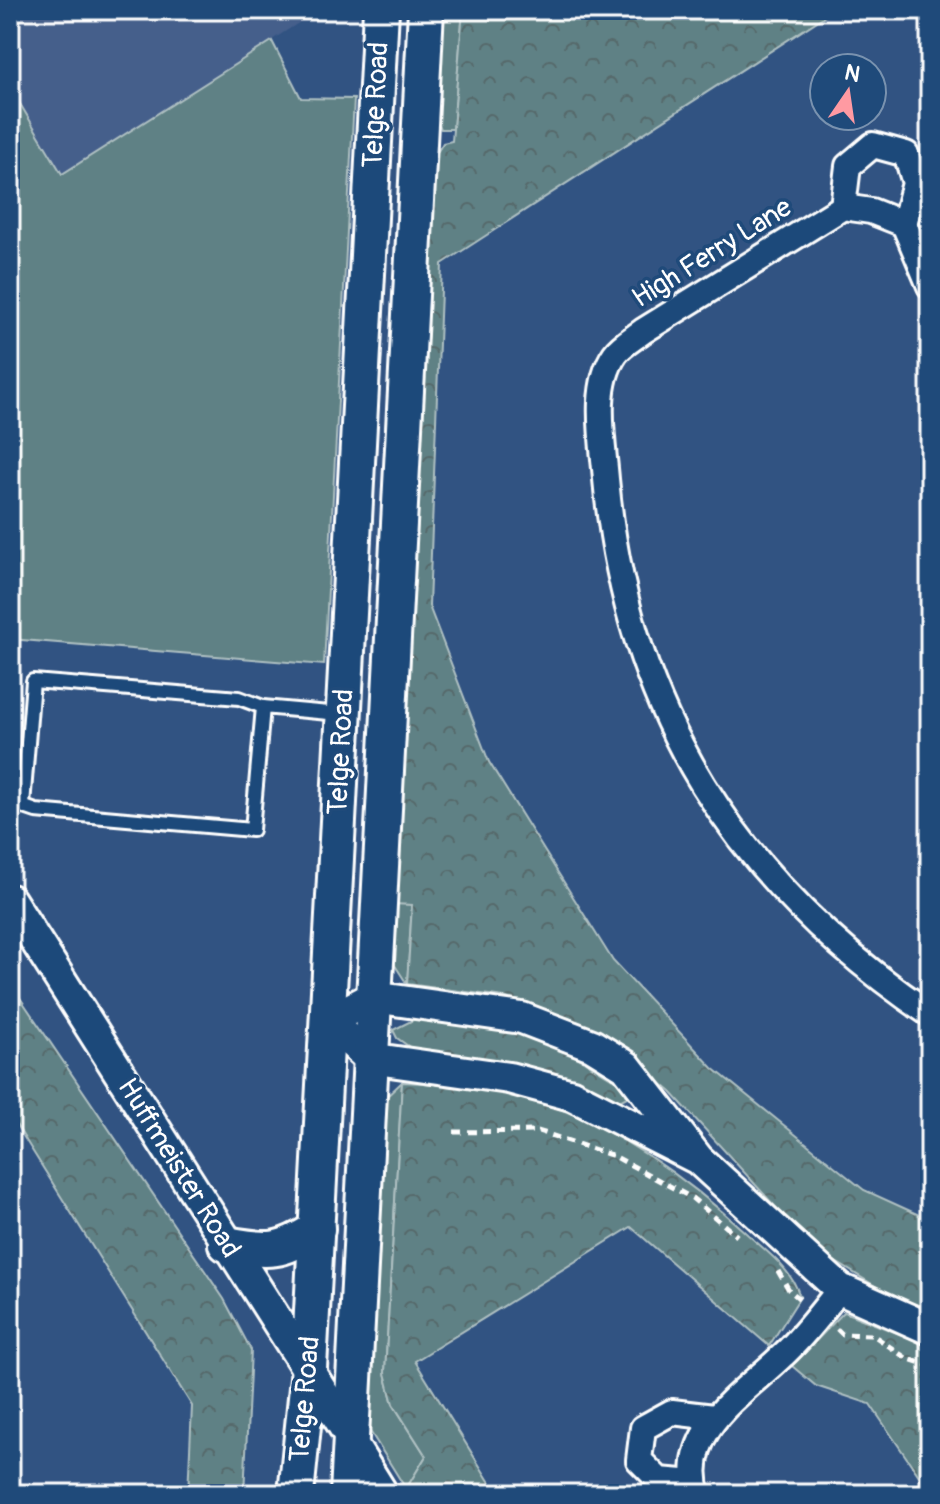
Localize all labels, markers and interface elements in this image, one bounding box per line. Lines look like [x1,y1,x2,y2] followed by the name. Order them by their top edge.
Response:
[355,41,397,169] street label: Telge Road
[808,52,888,132] north arrow
[842,58,863,89] text: N
[626,190,799,316] street label: High Ferry Lane
[320,688,362,816] street label: Telge Road
[110,1072,248,1264] street label: Huffmeister Road
[282,1335,328,1463] street label: Telge Road

